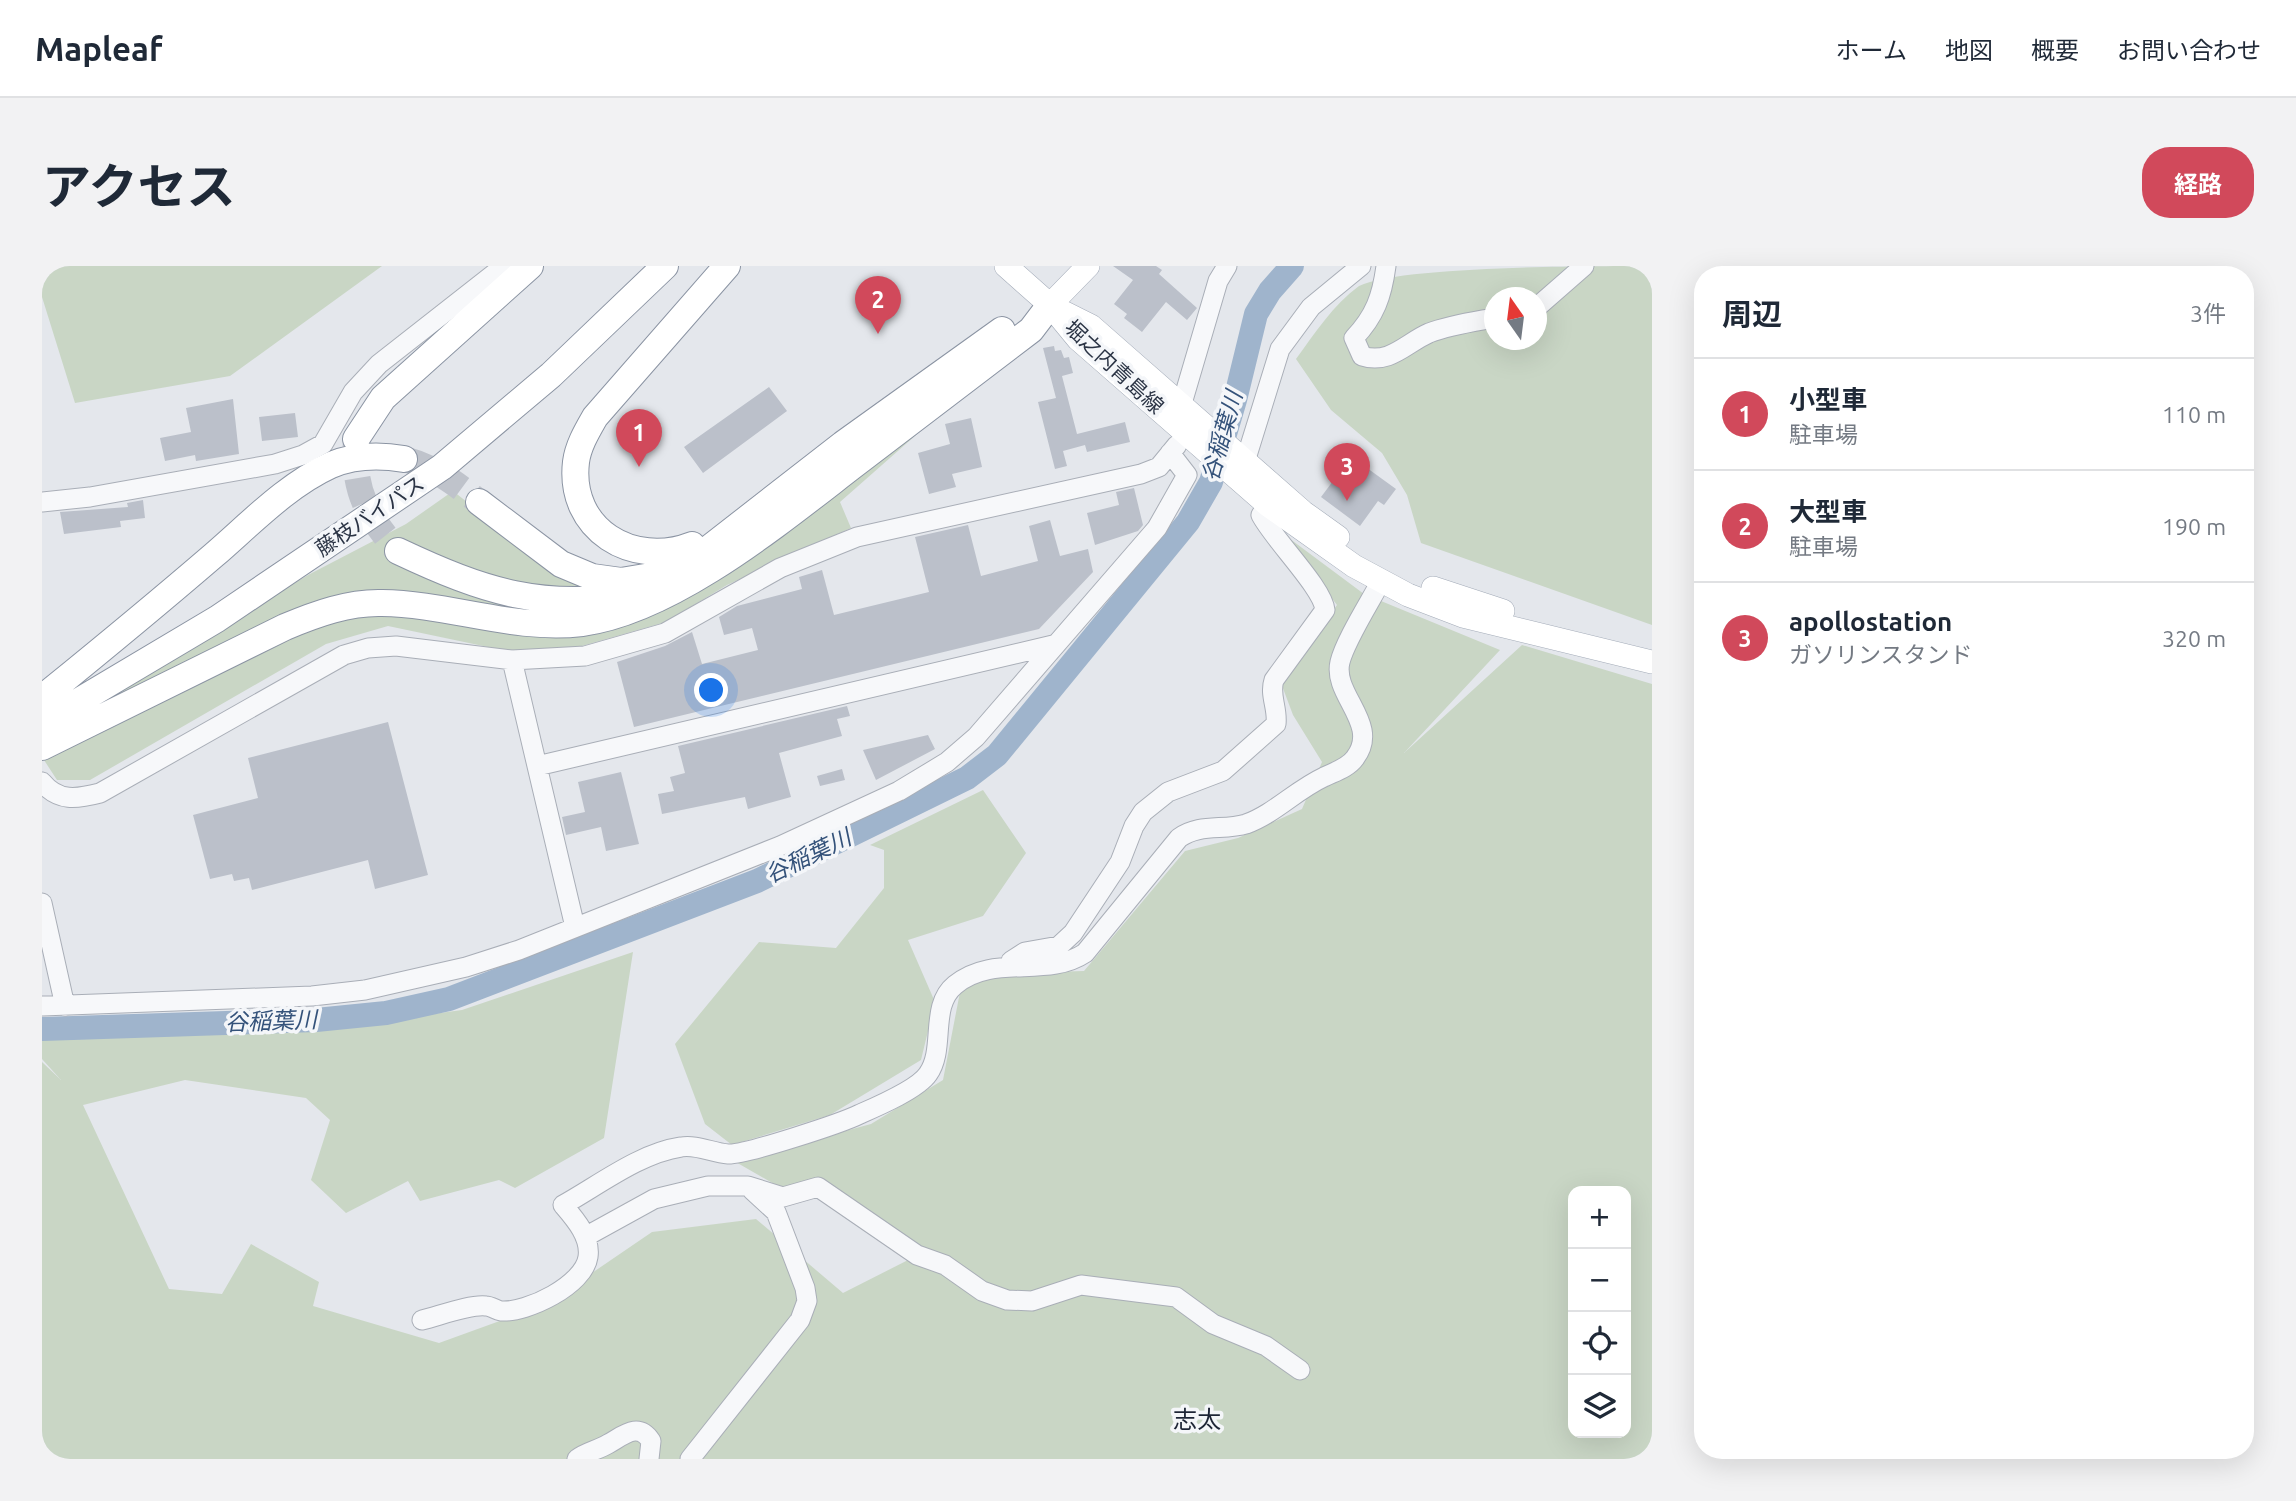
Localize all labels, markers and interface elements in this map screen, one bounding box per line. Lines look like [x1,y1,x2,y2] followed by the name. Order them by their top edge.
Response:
[35,30,163,67] text: Mapleaf
[1836,37,1907,64] text: ホーム
[1945,37,1993,64] text: 地図
[2031,37,2079,64] text: 概要
[2117,37,2261,64] text: お問い合わせ
[2142,147,2254,218] button: 経路
[42,158,236,213] text: アクセス
[855,276,901,334] pin: 2
[1484,287,1547,350] north arrow
[1722,297,1782,331] text: 周辺
[2190,301,2226,326] text: 3件
[1060,315,1169,418] street label: 堀之内青島線
[1197,385,1247,484] water label: 谷稲葉川
[1789,385,1867,414] text: 小型車
[1739,402,1751,427] text: 1
[2162,402,2226,427] text: 110 m
[616,409,662,467] pin: 1
[1789,422,1858,447] text: 駐車場
[1324,443,1370,501] pin: 3
[311,470,428,560] street label: 藤枝バイパス
[1789,497,1867,526] text: 大型車
[1739,514,1751,539] text: 2
[2162,514,2226,539] text: 190 m
[1789,534,1858,559] text: 駐車場
[1789,607,1952,636] text: apollostation
[1739,626,1751,651] text: 3
[2162,626,2226,651] text: 320 m
[1789,642,1973,667] text: ガソリンスタンド
[694,673,728,707] your location
[761,823,857,887] water label: 谷稲葉川
[225,1006,320,1035] water label: 谷稲葉川
[1568,1186,1631,1438] map controls
[1568,1186,1631,1249] button: +
[1568,1249,1631,1312] button: −
[1568,1312,1631,1375] button: locate
[1568,1375,1631,1438] button: layers
[1173,1406,1221,1433] district label: 志太

